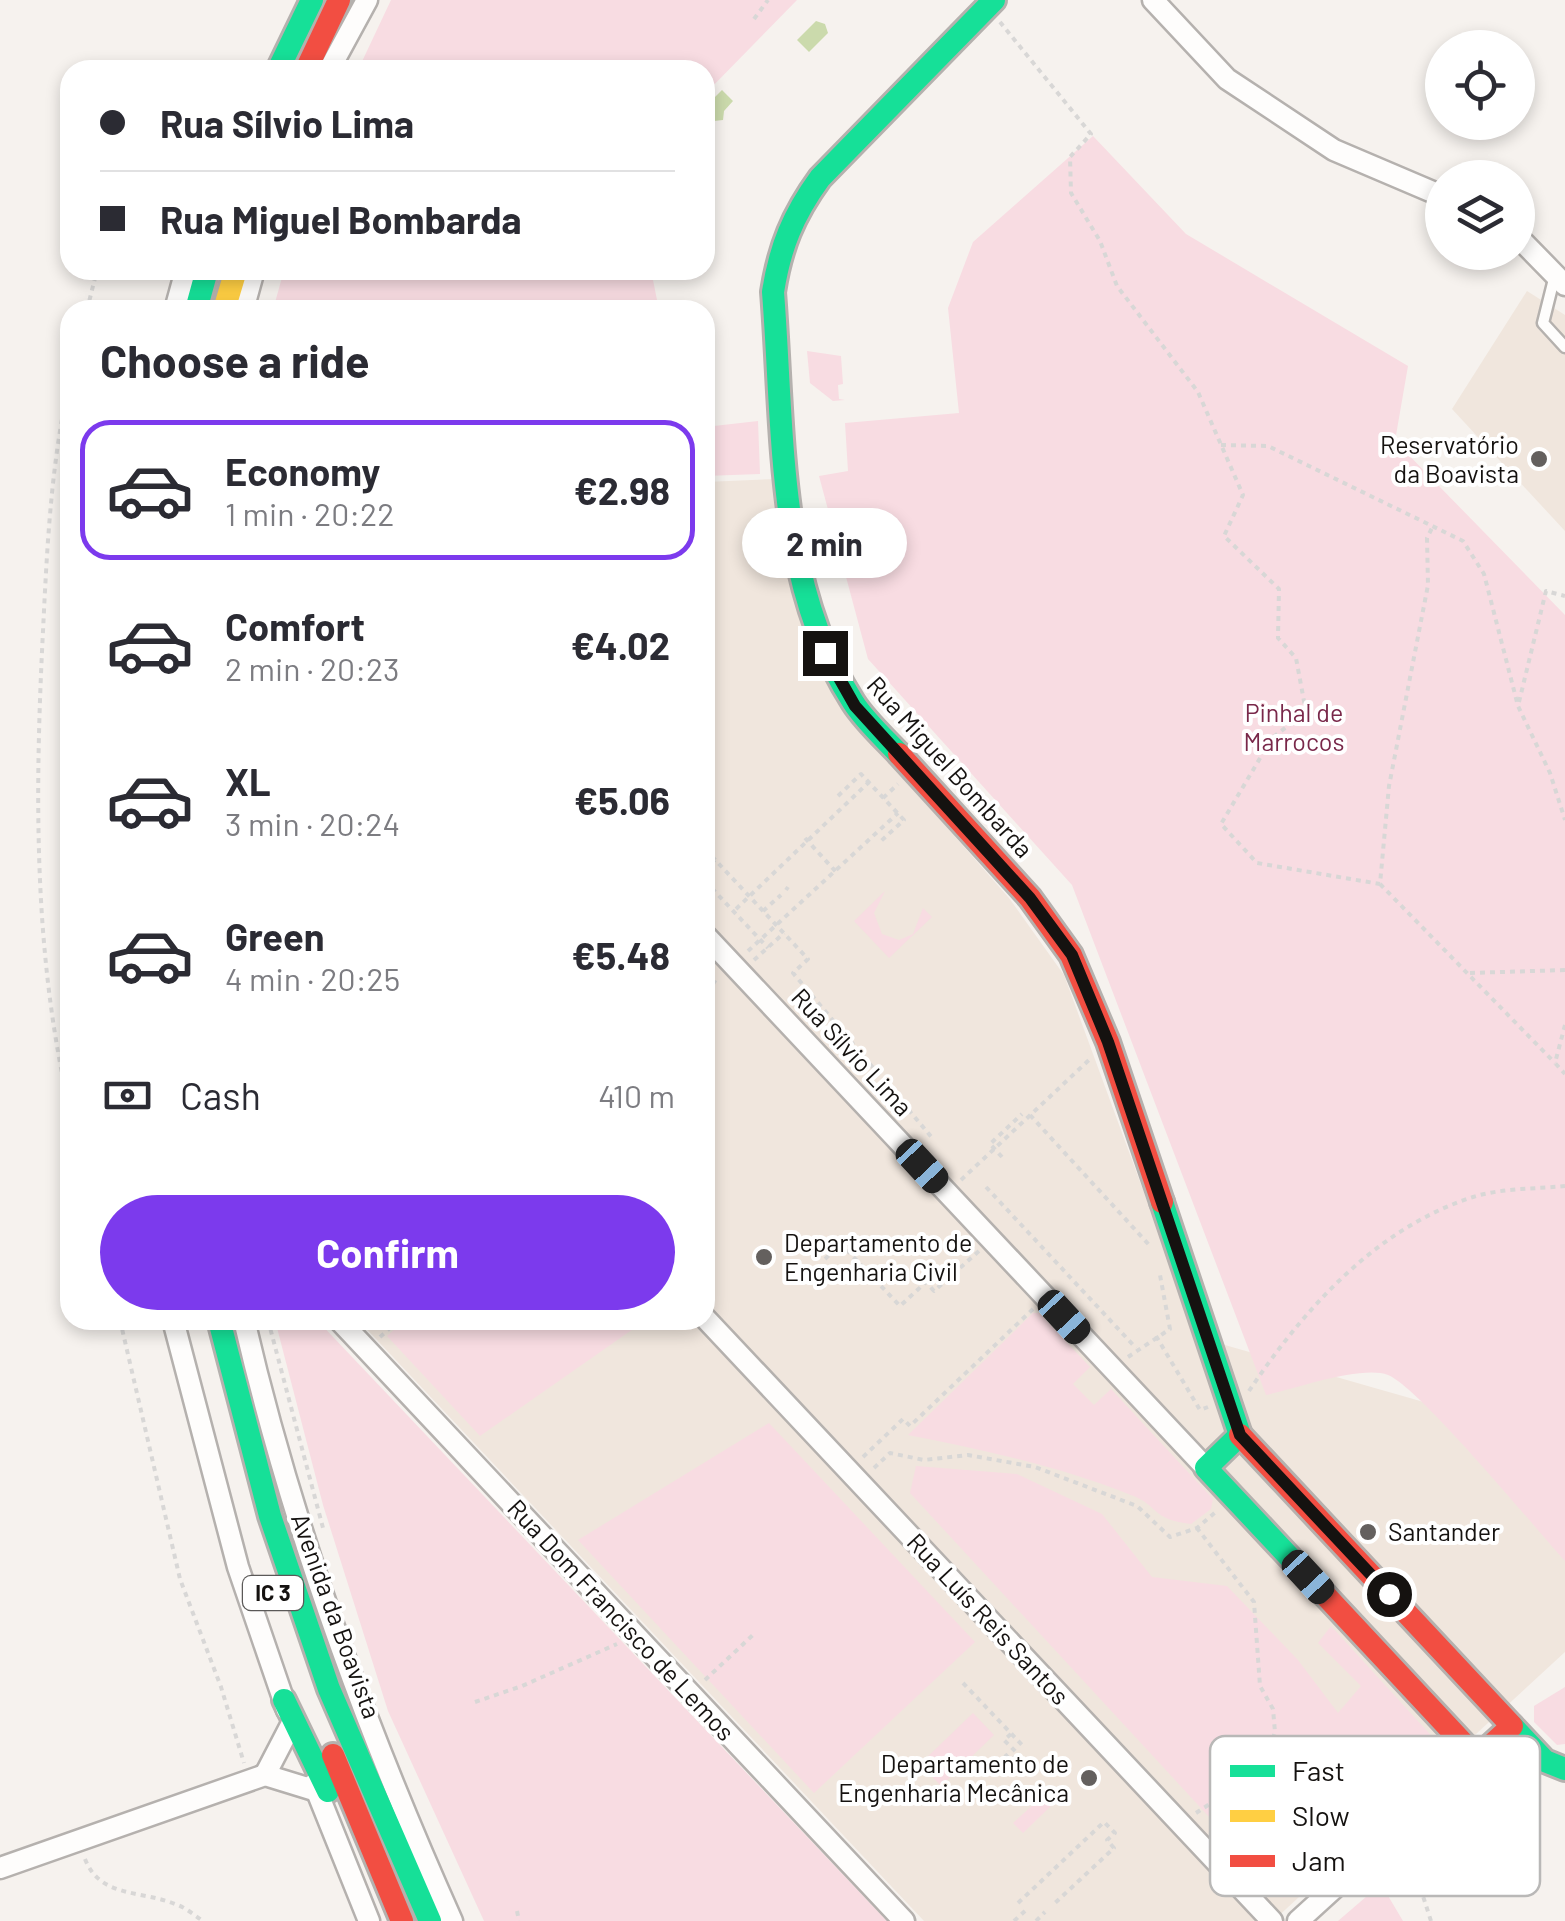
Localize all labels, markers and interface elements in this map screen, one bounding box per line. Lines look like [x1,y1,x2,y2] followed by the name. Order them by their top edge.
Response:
[1425,30,1535,270] map controls
[1425,30,1535,140] button: locate
[160,100,414,146] text: Rua Sílvio Lima
[1425,160,1535,270] button: layers
[160,196,522,242] text: Rua Miguel Bombarda
[100,333,370,387] text: Choose a ride
[1380,429,1519,488] place label: Reservatório da Boavista
[105,445,195,535] icon: car
[225,448,380,494] text: Economy
[1528,448,1550,470] marker: Reservatório da Boavista
[574,467,670,513] text: €2.98
[225,494,394,532] text: 1 min · 20:22
[742,508,908,578] callout: 2 min
[786,524,863,562] text: 2 min
[105,600,195,690] icon: car
[225,603,365,649] text: Comfort
[571,622,670,668] text: €4.02
[803,631,848,676] route end
[225,649,399,687] text: 2 min · 20:23
[862,670,1040,863] street label: Rua Miguel Bombarda
[1244,697,1344,756] park label: Pinhal de Marrocos
[105,755,195,845] icon: car
[225,758,271,804] text: XL
[574,777,670,823] text: €5.06
[225,804,400,842] text: 3 min · 20:24
[105,910,195,1000] icon: car
[225,913,325,959] text: Green
[572,932,670,978] text: €5.48
[225,959,400,997] text: 4 min · 20:25
[786,981,919,1121] street label: Rua Sílvio Lima
[100,1068,155,1123] icon: cash
[180,1072,261,1118] text: Cash
[598,1076,675,1114] text: 410 m
[891,1134,953,1198] car
[100,1195,675,1310] button: Confirm
[784,1227,972,1286] place label: Departamento de Engenharia Civil
[753,1246,775,1268] marker: Departamento de Engenharia Civil
[1033,1285,1095,1349] car
[502,1492,741,1746] street label: Rua Dom Francisco de Lemos
[286,1509,388,1722] street label: Avenida da Boavista
[1388,1516,1500,1546] place label: Santander
[1357,1521,1379,1543] marker: Santander
[902,1526,1076,1710] street label: Rua Luís Reis Santos
[1277,1545,1339,1609] car
[1367,1572,1412,1617] route start
[243,1576,303,1610] road number: IC 3
[1210,1736,1540,1896] legend
[838,1748,1069,1807] place label: Departamento de Engenharia Mecânica
[1292,1753,1345,1787] text: Fast
[1078,1767,1100,1789] marker: Departamento de Engenharia Mecânica
[1292,1798,1350,1832] text: Slow
[1292,1843,1346,1877] text: Jam

